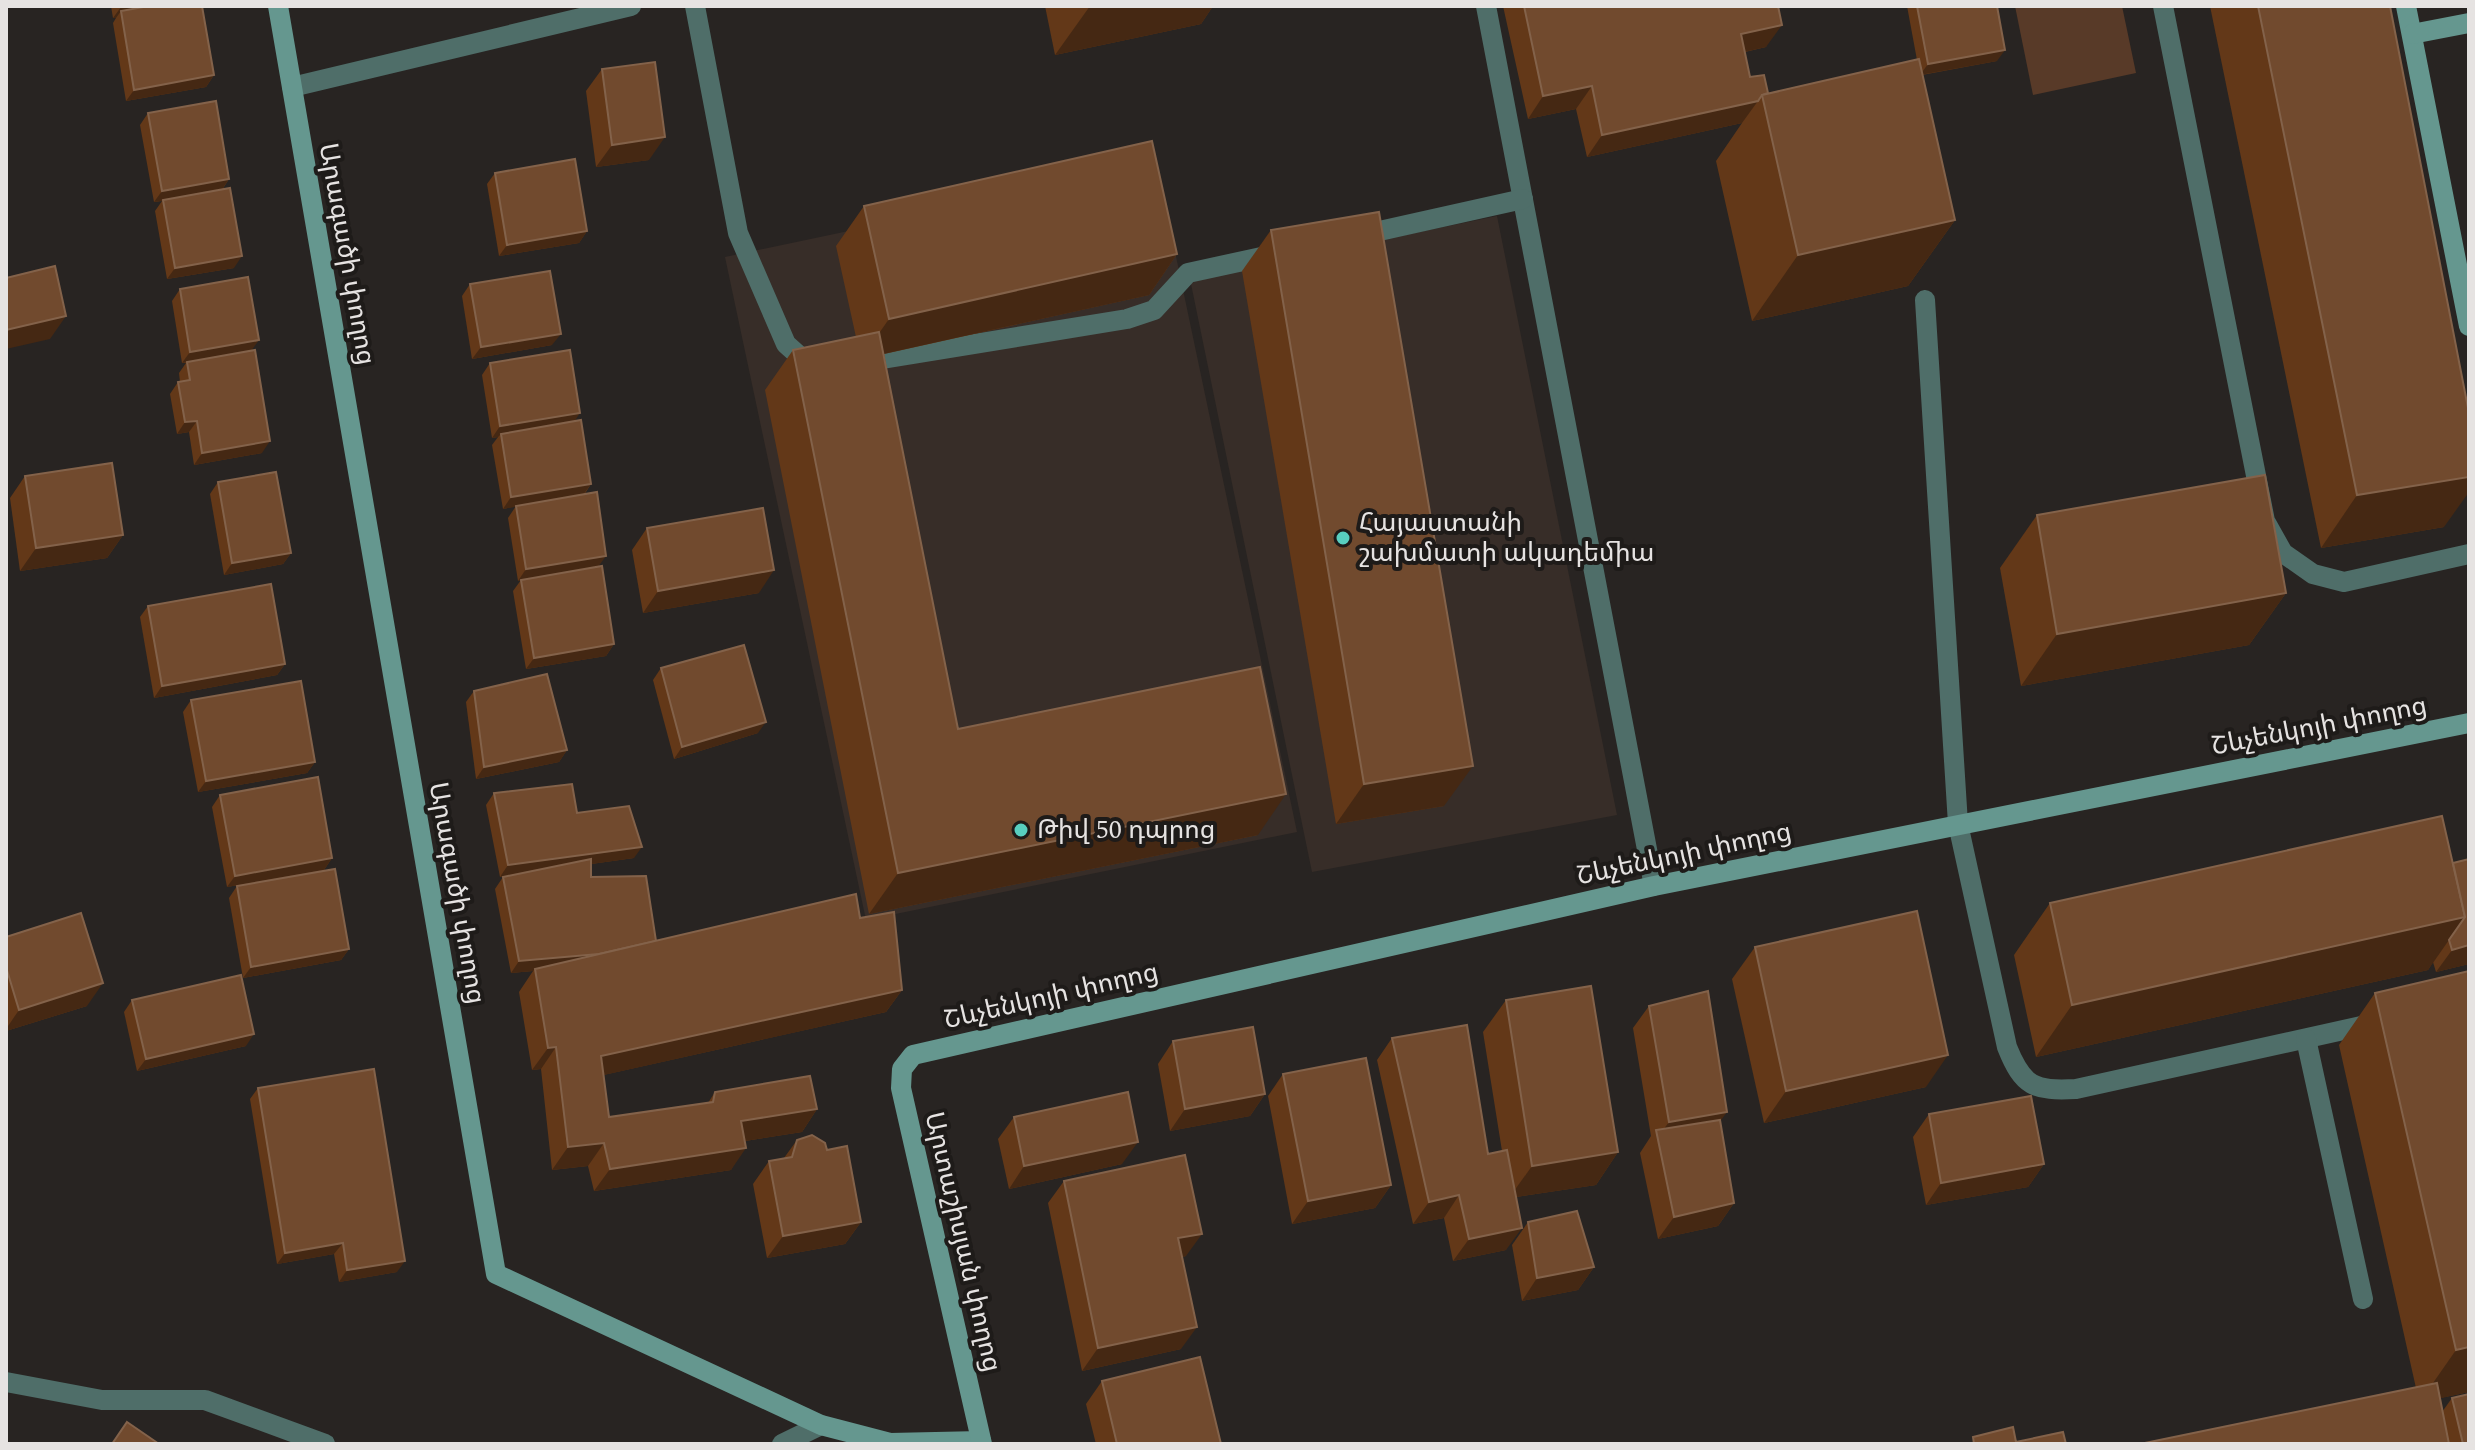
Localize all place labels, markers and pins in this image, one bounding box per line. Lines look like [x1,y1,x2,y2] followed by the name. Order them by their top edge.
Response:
[1359,503,1654,573] place label: Հայաստանի շախմատի ակադեմիա
[1334,529,1352,547] marker: Հայաստանի շախմատի ակադեմիա
[1037,810,1215,850] place label: Թիվ 50 դպրոց
[1012,821,1030,839] marker: Թիվ 50 դպրոց

